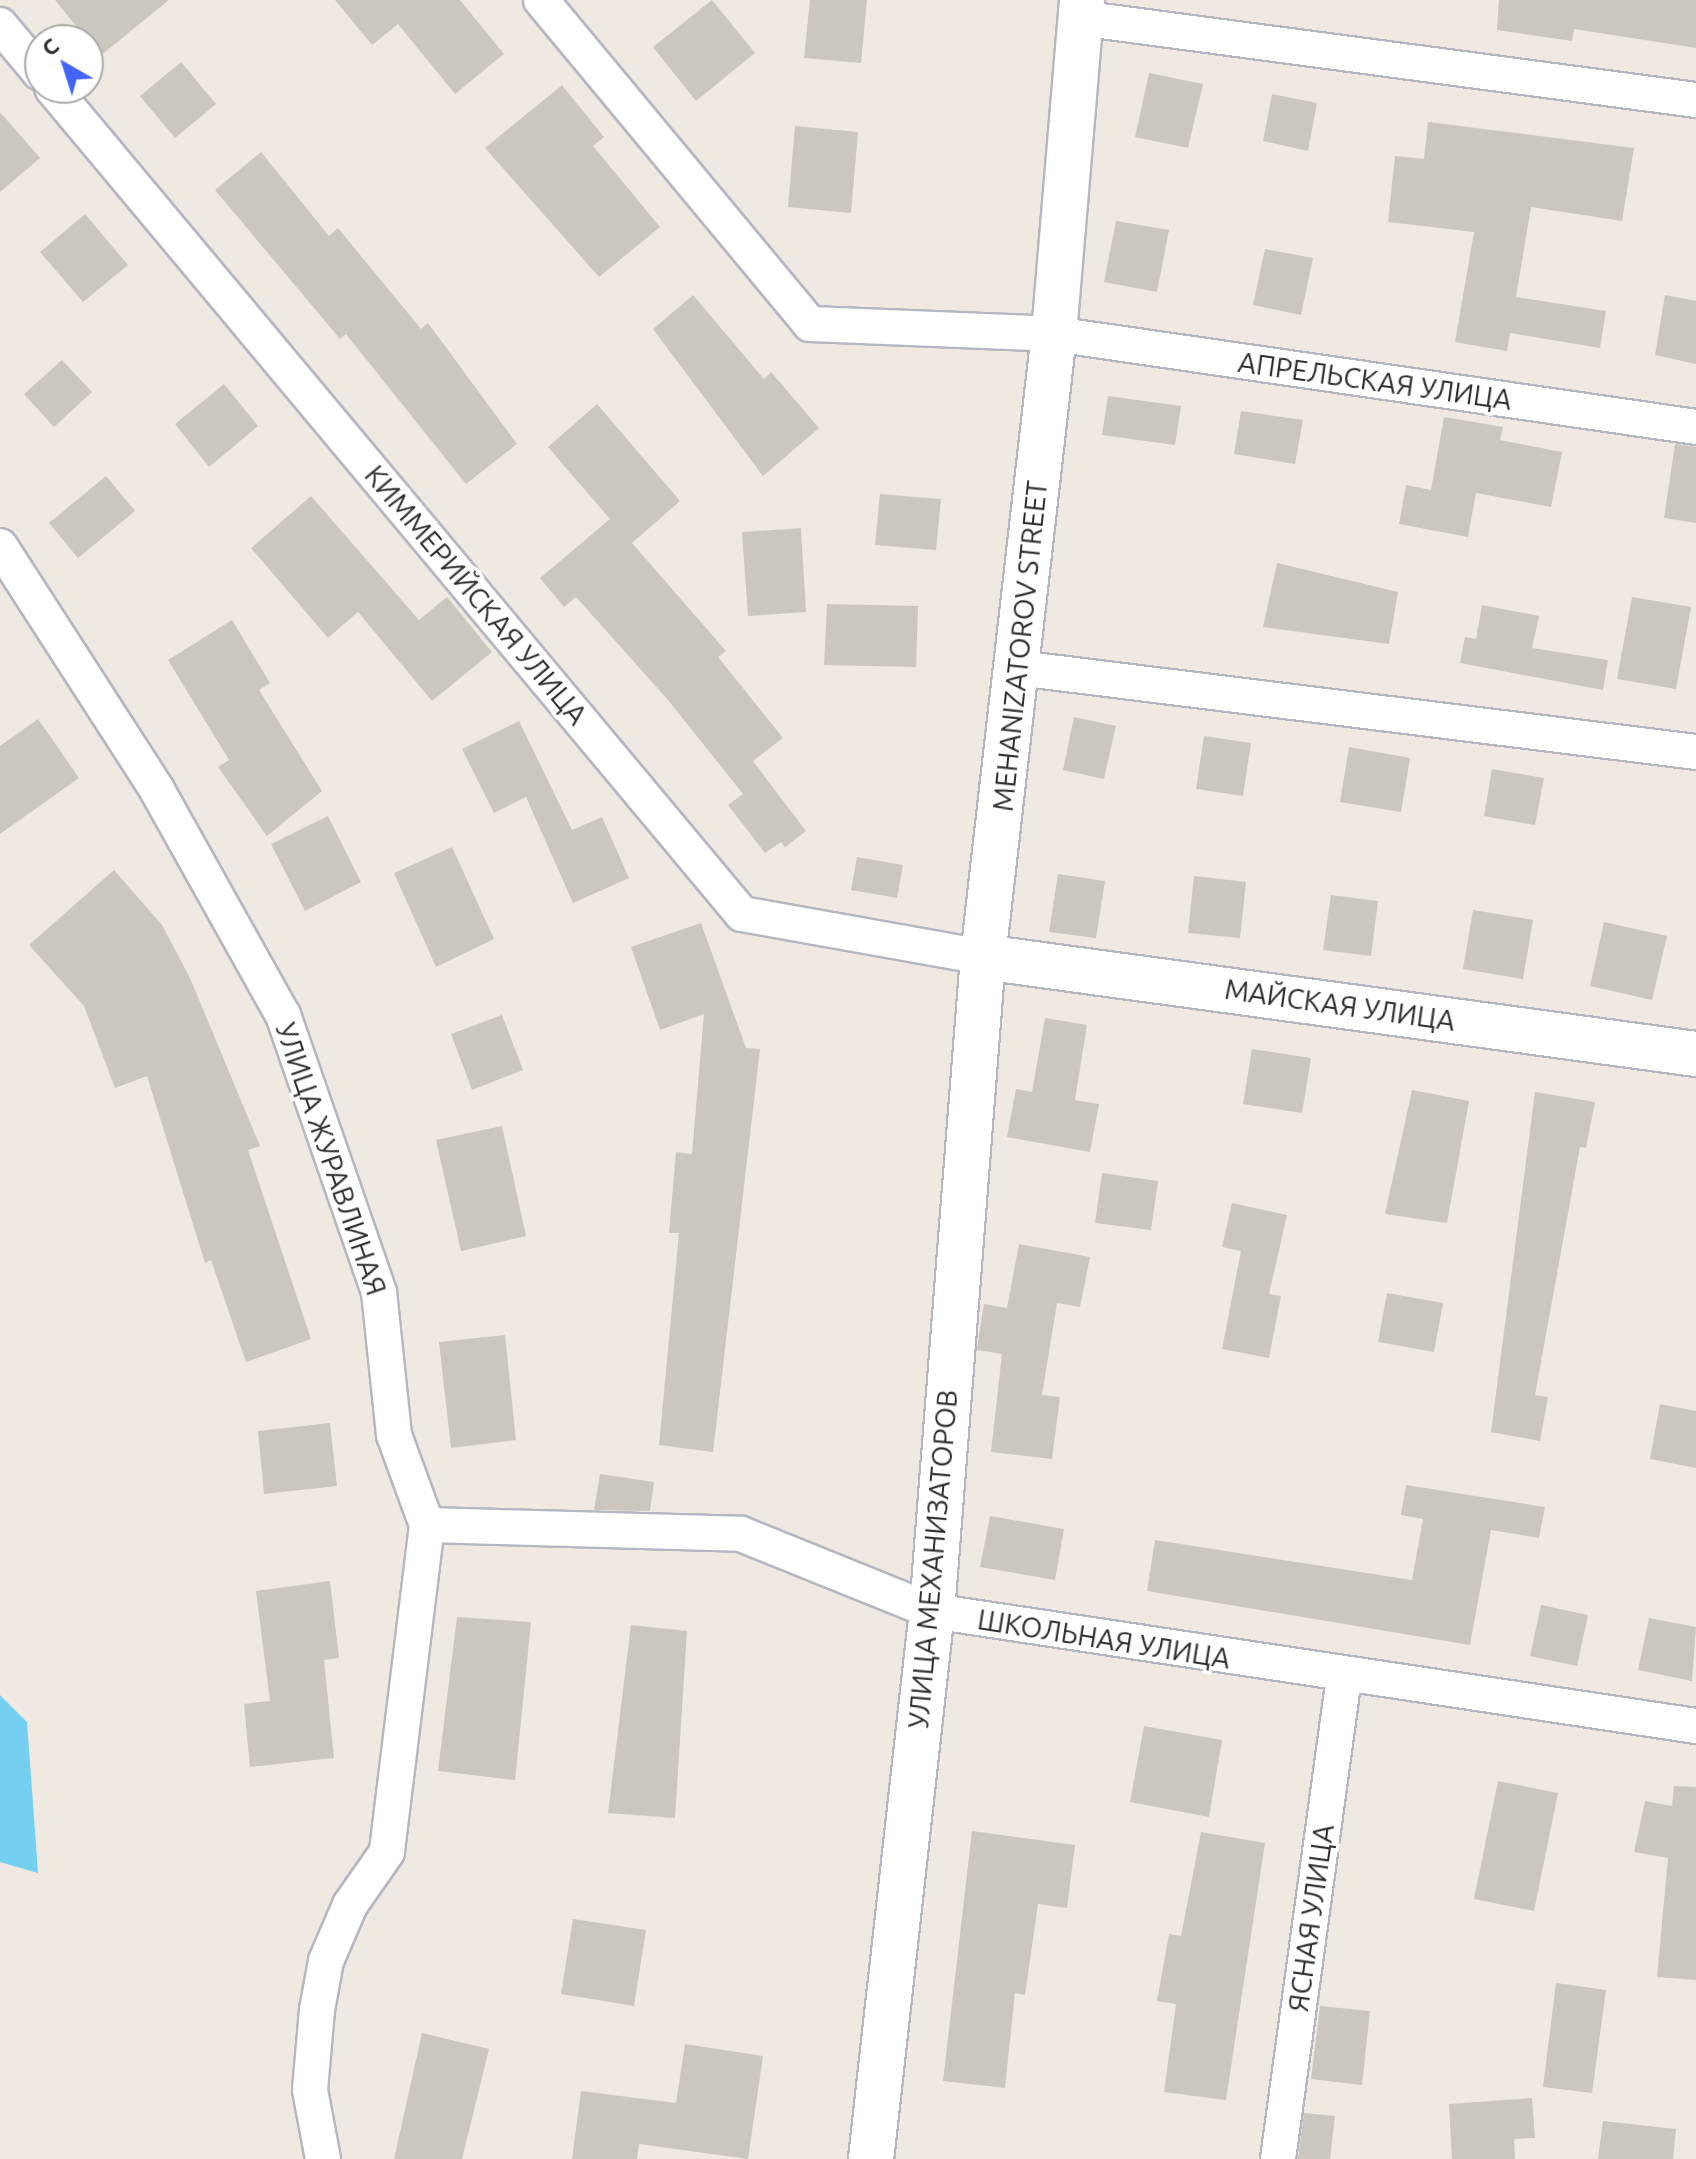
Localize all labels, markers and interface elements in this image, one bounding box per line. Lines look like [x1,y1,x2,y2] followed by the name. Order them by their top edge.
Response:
[24,24,104,104] north arrow
[37,32,63,61] text: С
[1236,345,1514,417] street label: АПРЕЛЬСКАЯ УЛИЦА
[358,459,594,731] street label: КИММЕРИЙСКАЯ УЛИЦА
[986,479,1054,813] street label: MEHANIZATOROV STREET
[1223,972,1457,1038] street label: МАЙСКАЯ УЛИЦА
[269,1018,393,1300] street label: УЛИЦА ЖУРАВЛИНАЯ
[901,1388,965,1730] street label: УЛИЦА МЕХАНИЗАТОРОВ
[975,1602,1233,1676] street label: ШКОЛЬНАЯ УЛИЦА
[1281,1822,1341,2014] street label: ЯСНАЯ УЛИЦА

